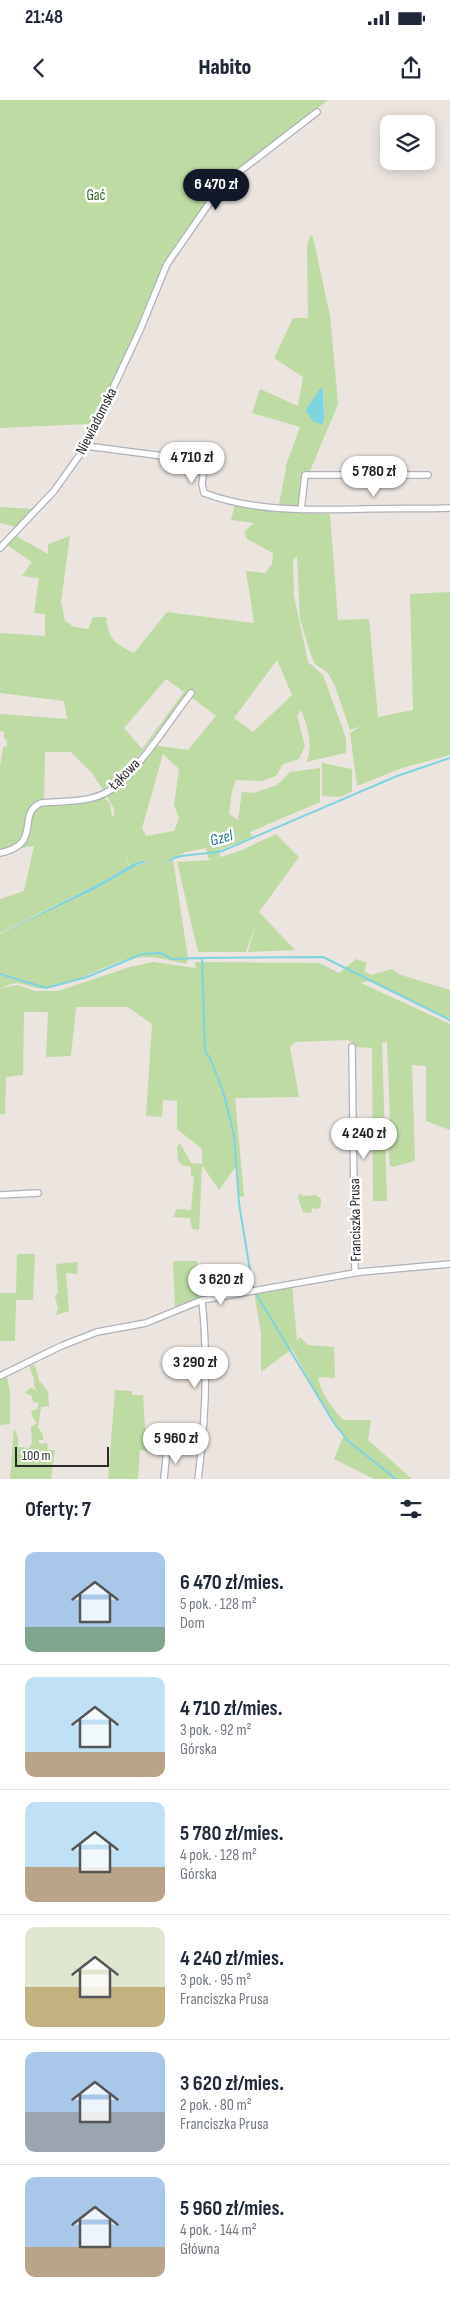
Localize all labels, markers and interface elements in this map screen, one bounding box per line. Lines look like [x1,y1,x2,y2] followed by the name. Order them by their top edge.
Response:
[25,6,63,29] text: 21:48
[25,54,53,82] icon: back
[199,54,251,81] text: Habito
[397,54,425,82] icon: share
[380,115,435,170] map controls
[380,115,435,170] button: layers
[164,168,268,211] pin: 6 470 zł
[194,175,238,194] text: 6 470 zł
[86,186,106,205] park label: Gać
[72,384,121,458] street label: Niewiadomska
[140,442,244,484] pin: 4 710 zł
[171,448,213,467] text: 4 710 zł
[322,456,426,498] pin: 5 780 zł
[352,462,396,481] text: 5 780 zł
[104,754,144,795] street label: Łąkowa
[208,826,236,851] water label: Gzel
[312,1118,416,1160] pin: 4 240 zł
[342,1124,386,1143] text: 4 240 zł
[345,1178,366,1262] street label: Franciszka Prusa
[169,1264,273,1306] pin: 3 620 zł
[199,1270,243,1289] text: 3 620 zł
[143,1346,247,1389] pin: 3 290 zł
[173,1353,217,1372] text: 3 290 zł
[124,1422,228,1465] pin: 5 960 zł
[154,1429,198,1448] text: 5 960 zł
[15,1444,109,1467] scale bar
[22,1447,51,1464] text: 100 m
[397,1495,425,1523] icon: filters
[25,1497,91,1522] text: Oferty: 7
[180,1570,284,1595] text: 6 470 zł/mies.
[65,1572,125,1632] icon: home
[180,1595,257,1614] text: 5 pok. · 128 m²
[180,1614,205,1633] text: Dom
[180,1696,283,1721] text: 4 710 zł/mies.
[65,1697,125,1757] icon: home
[180,1721,251,1740] text: 3 pok. · 92 m²
[180,1740,217,1759] text: Górska
[180,1821,283,1846] text: 5 780 zł/mies.
[65,1822,125,1882] icon: home
[180,1846,257,1865] text: 4 pok. · 128 m²
[180,1865,217,1884] text: Górska
[180,1946,284,1971] text: 4 240 zł/mies.
[65,1947,125,2007] icon: home
[180,1971,251,1990] text: 3 pok. · 95 m²
[180,1990,269,2009] text: Franciszka Prusa
[180,2071,284,2096] text: 3 620 zł/mies.
[65,2072,125,2132] icon: home
[180,2096,252,2115] text: 2 pok. · 80 m²
[180,2115,269,2134] text: Franciszka Prusa
[180,2196,284,2221] text: 5 960 zł/mies.
[65,2197,125,2257] icon: home
[180,2221,257,2240] text: 4 pok. · 144 m²
[180,2240,220,2259] text: Główna

